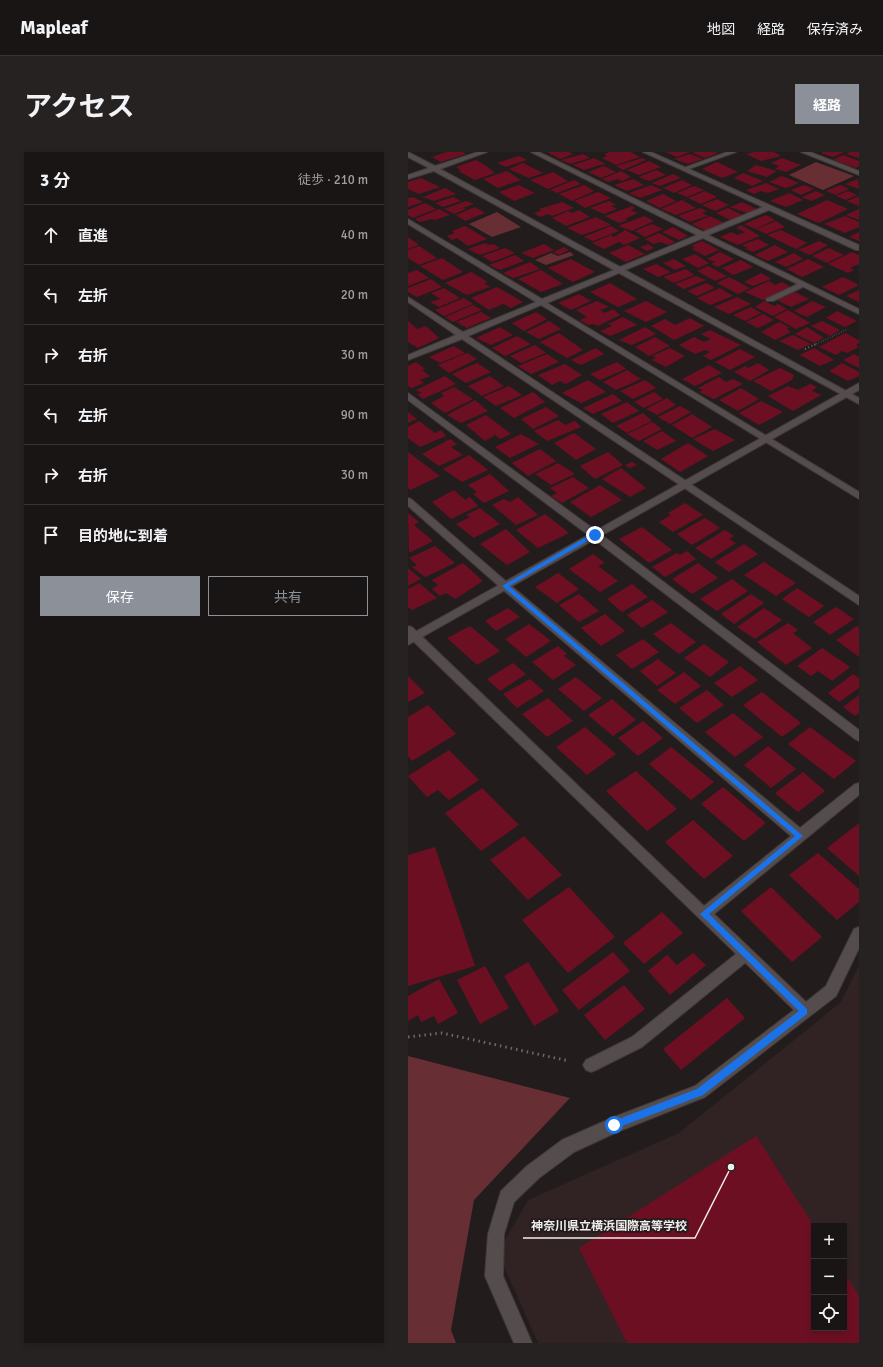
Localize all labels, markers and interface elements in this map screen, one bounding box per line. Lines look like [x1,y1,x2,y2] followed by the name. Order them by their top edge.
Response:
[20,16,88,40] text: Mapleaf
[707,21,735,38] text: 地図
[757,21,785,38] text: 経路
[807,21,863,38] text: 保存済み
[795,84,859,124] button: 経路
[24,90,135,124] text: アクセス
[40,170,70,191] text: 3 分
[298,172,368,188] text: 徒歩 · 210 m
[40,224,62,246] icon: ahead
[78,227,108,245] text: 直進
[341,227,368,243] text: 40 m
[40,284,62,306] icon: left
[78,287,108,305] text: 左折
[341,287,368,303] text: 20 m
[40,344,62,366] icon: right
[78,347,108,365] text: 右折
[341,347,368,363] text: 30 m
[40,404,62,426] icon: left
[78,407,108,425] text: 左折
[341,407,368,423] text: 90 m
[40,464,62,486] icon: right
[78,467,108,485] text: 右折
[341,467,368,483] text: 30 m
[40,524,62,546] icon: arrive
[586,526,604,544] route end
[78,527,168,545] text: 目的地に到着
[40,576,200,616] button: 保存
[208,576,368,616] button: 共有
[605,1116,623,1134] route start
[523,1214,695,1238] callout: 神奈川県立横浜国際高等学校
[531,1219,687,1234] text: 神奈川県立横浜国際高等学校
[811,1223,847,1331] map controls
[811,1223,847,1259] button: +
[811,1259,847,1295] button: −
[811,1295,847,1331] button: locate

